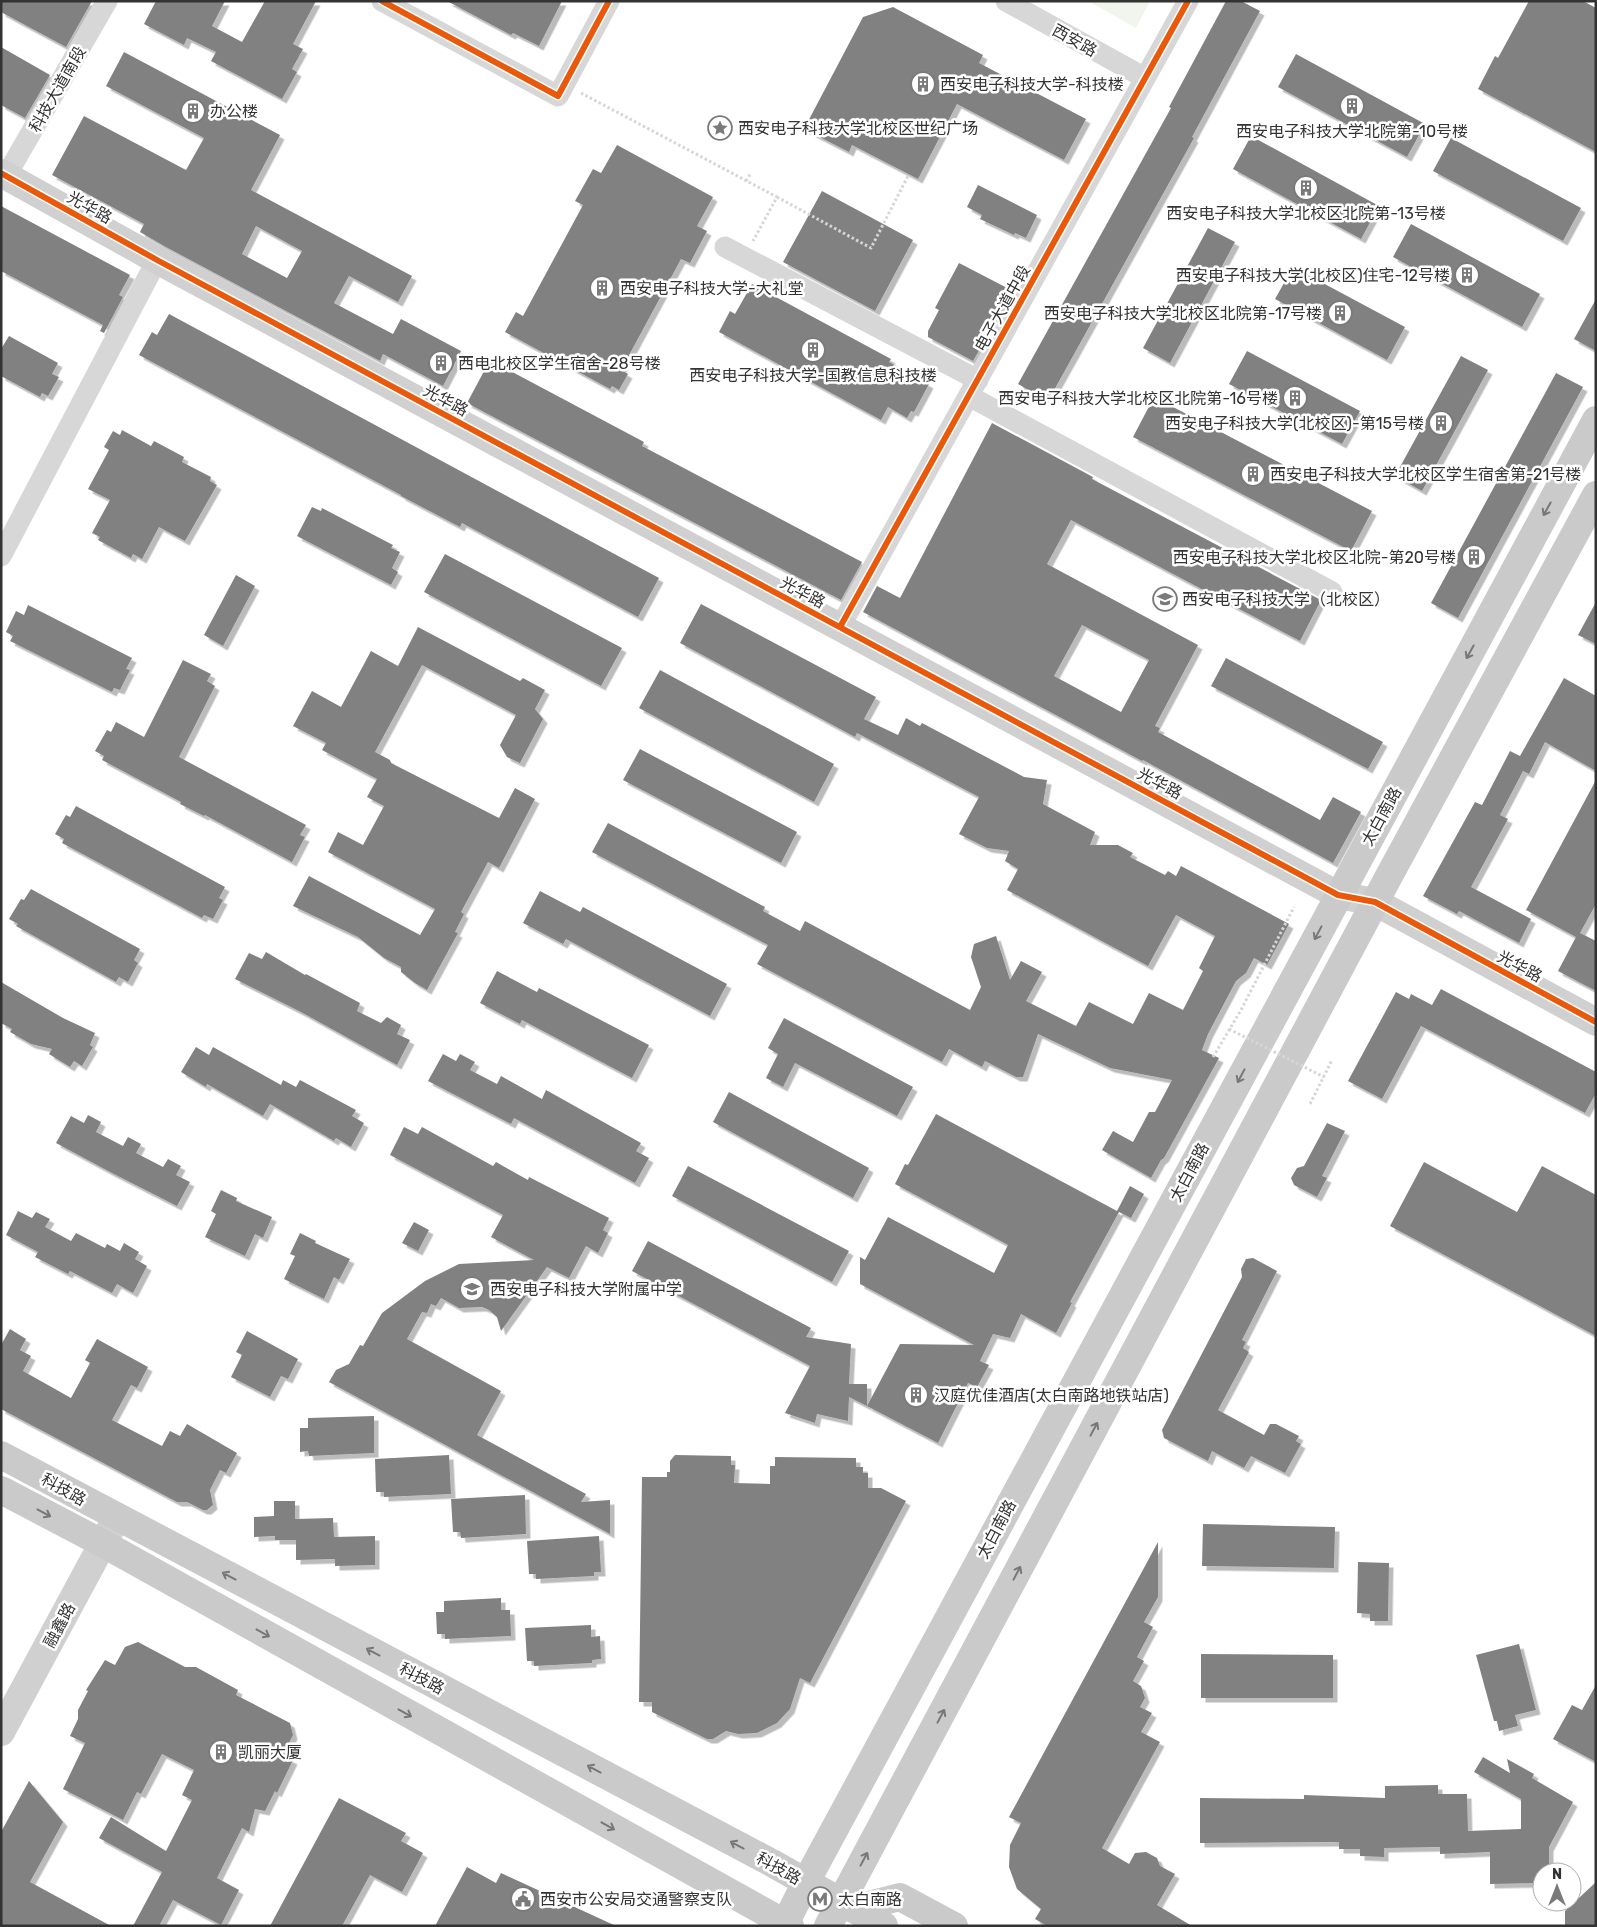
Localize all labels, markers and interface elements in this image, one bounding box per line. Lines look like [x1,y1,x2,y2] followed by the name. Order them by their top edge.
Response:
[1049,20,1100,60] street label: 西安路
[25,43,90,136] street label: 科技大道南段
[910,71,936,97] building icon: 西安电子科技大学-科技楼
[940,75,1124,94] place label: 西安电子科技大学-科技楼
[1339,93,1365,119] building icon: 西安电子科技大学北院第-10号楼
[180,98,206,124] building icon: 办公楼
[210,102,258,121] place label: 办公楼
[707,115,733,141] place icon: 西安电子科技大学北校区世纪广场
[738,119,978,138] place label: 西安电子科技大学北校区世纪广场
[1236,122,1468,141] place label: 西安电子科技大学北院第-10号楼
[1293,175,1319,201] building icon: 西安电子科技大学北校区北院第-13号楼
[64,187,115,227] street label: 光华路
[1166,204,1446,223] place label: 西安电子科技大学北校区北院第-13号楼
[971,262,1034,355] street label: 电子大道中段
[1454,262,1480,288] building icon: 西安电子科技大学(北校区)住宅-12号楼
[1176,266,1450,285] place label: 西安电子科技大学(北校区)住宅-12号楼
[589,275,615,301] building icon: 西安电子科技大学-大礼堂
[620,279,804,298] place label: 西安电子科技大学-大礼堂
[1327,300,1353,326] building icon: 西安电子科技大学北校区北院第-17号楼
[1044,304,1322,323] place label: 西安电子科技大学北校区北院第-17号楼
[800,337,826,363] building icon: 西安电子科技大学-国教信息科技楼
[428,350,454,376] building icon: 西电北校区学生宿舍-28号楼
[458,354,661,373] place label: 西电北校区学生宿舍-28号楼
[689,366,937,385] place label: 西安电子科技大学-国教信息科技楼
[420,381,471,420] street label: 光华路
[1282,385,1308,411] building icon: 西安电子科技大学北校区北院第-16号楼
[998,389,1278,408] place label: 西安电子科技大学北校区北院第-16号楼
[1428,410,1454,436] building icon: 西安电子科技大学(北校区)-第15号楼
[1165,414,1424,433] place label: 西安电子科技大学(北校区)-第15号楼
[1240,461,1266,487] building icon: 西安电子科技大学北校区学生宿舍第-21号楼
[1270,465,1581,484] place label: 西安电子科技大学北校区学生宿舍第-21号楼
[1542,501,1552,516] one-way arrow
[1461,544,1487,570] building icon: 西安电子科技大学北校区北院-第20号楼
[1173,548,1456,567] place label: 西安电子科技大学北校区北院-第20号楼
[777,573,828,612] street label: 光华路
[1152,586,1178,612] school or university icon: 西安电子科技大学（北校区）
[1182,590,1390,609] place label: 西安电子科技大学（北校区）
[1465,644,1474,659] one-way arrow
[1134,764,1185,803] street label: 光华路
[1358,784,1405,849] street label: 太白南路
[1312,926,1322,940] one-way arrow
[1494,947,1545,986] street label: 光华路
[1235,1069,1245,1083] one-way arrow
[1166,1140,1213,1205] street label: 太白南路
[459,1276,485,1302] school or university icon: 西安电子科技大学附属中学
[490,1280,682,1299] place label: 西安电子科技大学附属中学
[903,1382,929,1408] building icon: 汉庭优佳酒店(太白南路地铁站店)
[934,1386,1169,1405] place label: 汉庭优佳酒店(太白南路地铁站店)
[1089,1422,1099,1437] one-way arrow
[38,1469,89,1509] street label: 科技路
[973,1497,1020,1562] street label: 太白南路
[37,1508,52,1518] one-way arrow
[1012,1565,1022,1580] one-way arrow
[222,1571,237,1581] one-way arrow
[40,1600,79,1651] street label: 融鑫路
[256,1629,270,1639] one-way arrow
[365,1647,380,1657] one-way arrow
[396,1659,447,1698] street label: 科技路
[398,1708,413,1718] one-way arrow
[937,1709,946,1724] one-way arrow
[208,1739,234,1765] building icon: 凯丽大厦
[238,1743,302,1762] place label: 凯丽大厦
[587,1764,602,1773] one-way arrow
[601,1821,616,1831] one-way arrow
[730,1840,745,1850] one-way arrow
[753,1848,804,1888] street label: 科技路
[859,1852,869,1867] one-way arrow
[1532,1862,1582,1912] north arrow
[1552,1866,1562,1883] text: N
[510,1886,536,1912] public building icon: 西安市公安局交通警察支队
[807,1886,833,1912] metro station icon: 太白南路
[540,1890,732,1909] place label: 西安市公安局交通警察支队
[838,1890,902,1909] place label: 太白南路

